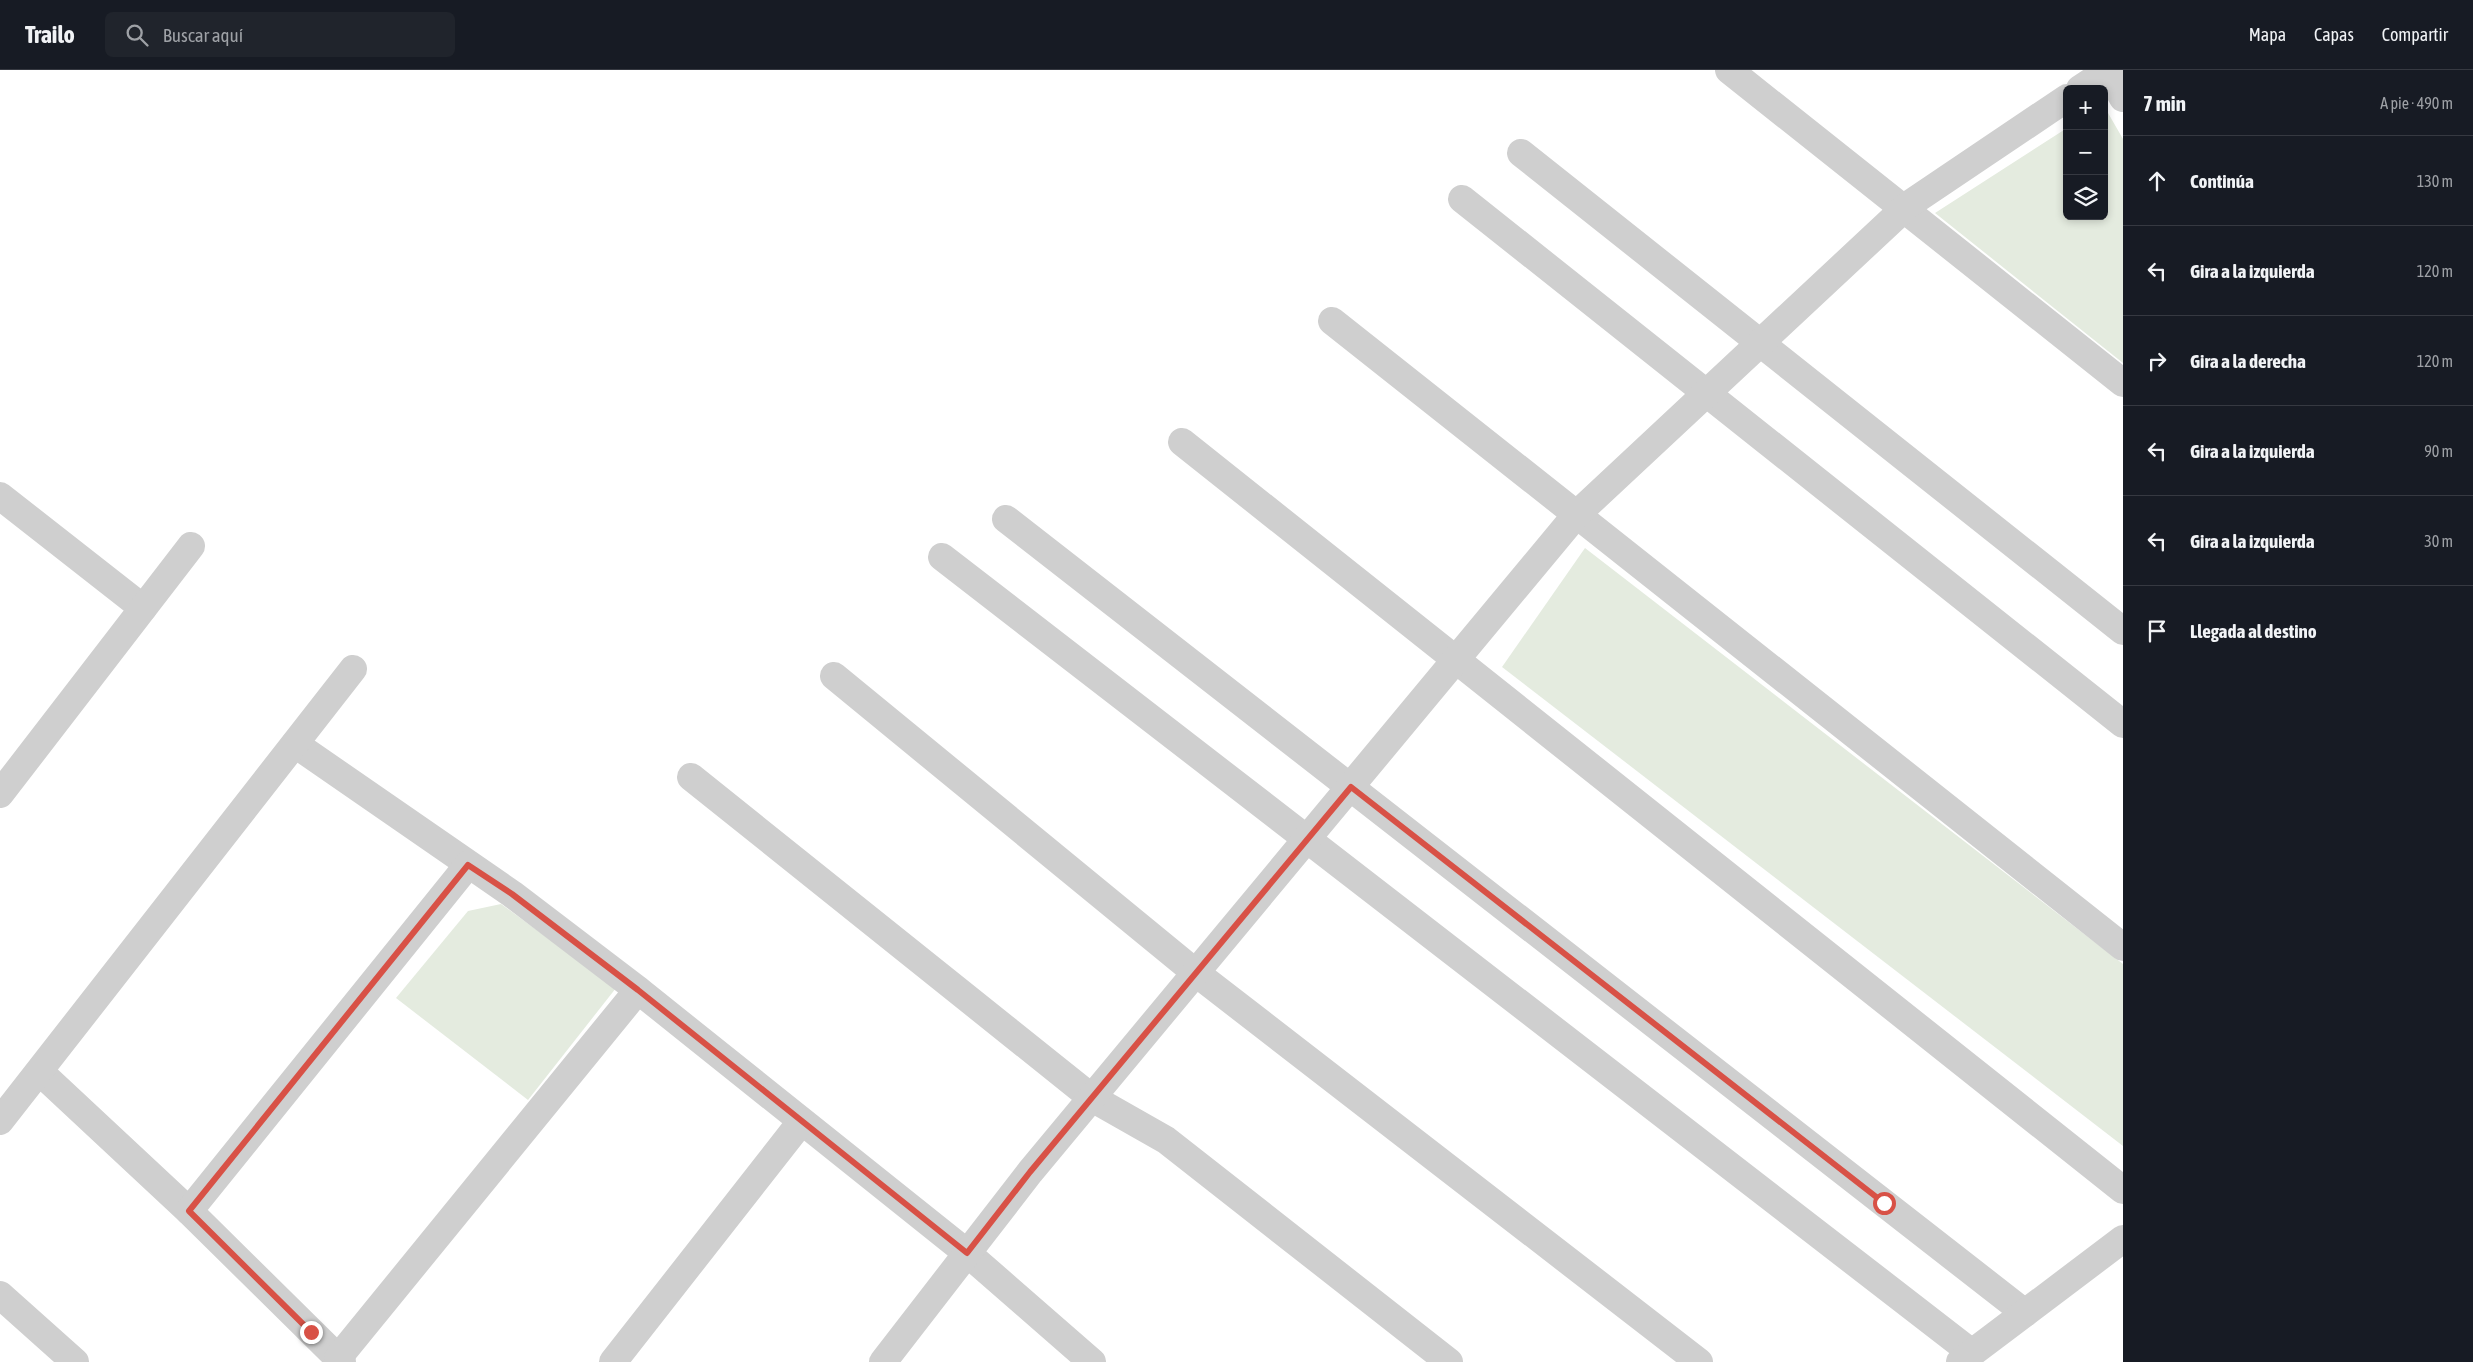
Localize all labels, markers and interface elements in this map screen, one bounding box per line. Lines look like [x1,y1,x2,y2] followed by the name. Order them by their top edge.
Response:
[105,12,455,57] search box
[25,21,75,48] text: Trailo
[123,21,151,49] icon: search
[163,24,243,46] text: Buscar aquí
[2249,24,2286,45] text: Mapa
[2314,24,2354,45] text: Capas
[2382,24,2448,45] text: Compartir
[2063,85,2108,220] map controls
[2063,85,2108,130] button: +
[2143,91,2186,115] text: 7 min
[2380,94,2453,112] text: A pie · 490 m
[2063,130,2108,175] button: −
[2143,167,2171,195] icon: ahead
[2190,170,2254,192] text: Continúa
[2417,172,2453,190] text: 130 m
[2063,175,2108,220] button: layers
[2143,257,2171,285] icon: left
[2190,260,2315,282] text: Gira a la izquierda
[2417,262,2453,280] text: 120 m
[2143,347,2171,375] icon: right
[2190,350,2306,372] text: Gira a la derecha
[2417,352,2453,370] text: 120 m
[2143,437,2171,465] icon: left
[2190,440,2315,462] text: Gira a la izquierda
[2424,442,2453,460] text: 90 m
[2143,527,2171,555] icon: left
[2190,530,2315,552] text: Gira a la izquierda
[2424,532,2453,550] text: 30 m
[2143,617,2171,645] icon: arrive
[2190,620,2317,642] text: Llegada al destino
[1873,1192,1896,1215] route start
[300,1321,323,1344] route end

